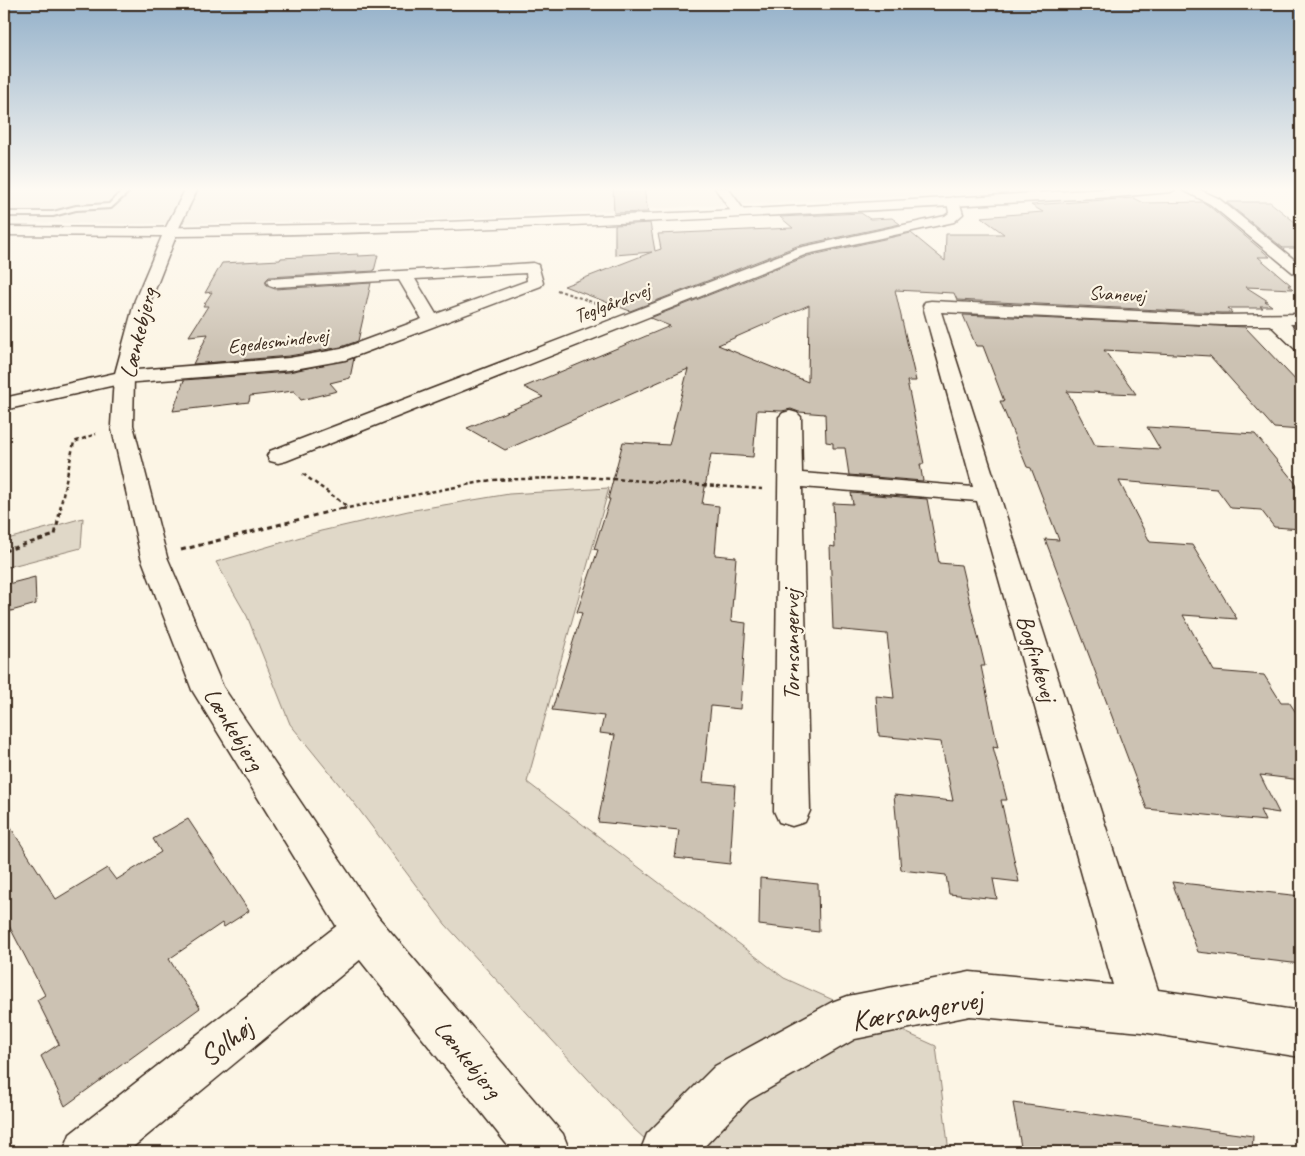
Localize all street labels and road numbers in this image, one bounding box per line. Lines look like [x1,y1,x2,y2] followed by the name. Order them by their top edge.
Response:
[571,276,656,329] street label: Teglgårdsvej
[1088,280,1148,308] street label: Svanevej
[112,283,164,381] street label: Lænkebjerg
[226,322,332,360] street label: Egedesmindevej
[776,586,806,700] street label: Tornsangervej
[1010,611,1065,708] street label: Bogfinkevej
[197,682,272,777] street label: Lænkebjerg
[849,980,988,1040] street label: Kærsangervej
[192,1007,263,1075] street label: Solhøj
[428,1014,509,1105] street label: Lænkebjerg

